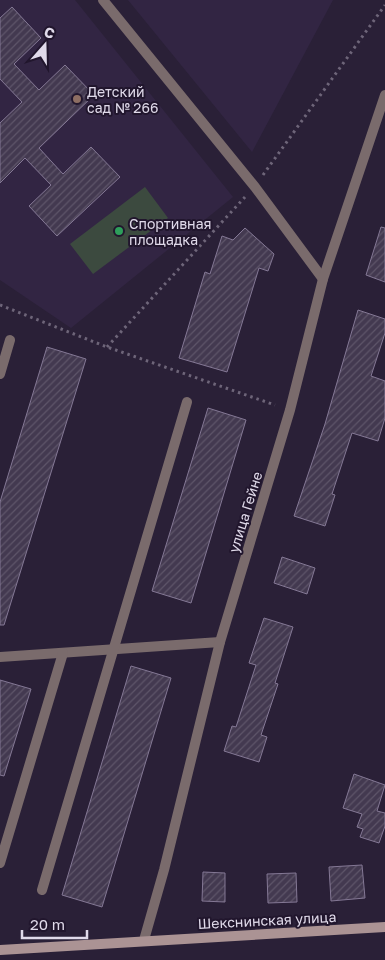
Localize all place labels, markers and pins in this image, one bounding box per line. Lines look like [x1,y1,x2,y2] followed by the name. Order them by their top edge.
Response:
[87,83,158,116] place label: Детский сад № 266
[71,93,83,105] marker: Детский сад № 266
[129,215,212,248] place label: Спортивная площадка
[113,225,125,237] marker: Спортивная площадка

